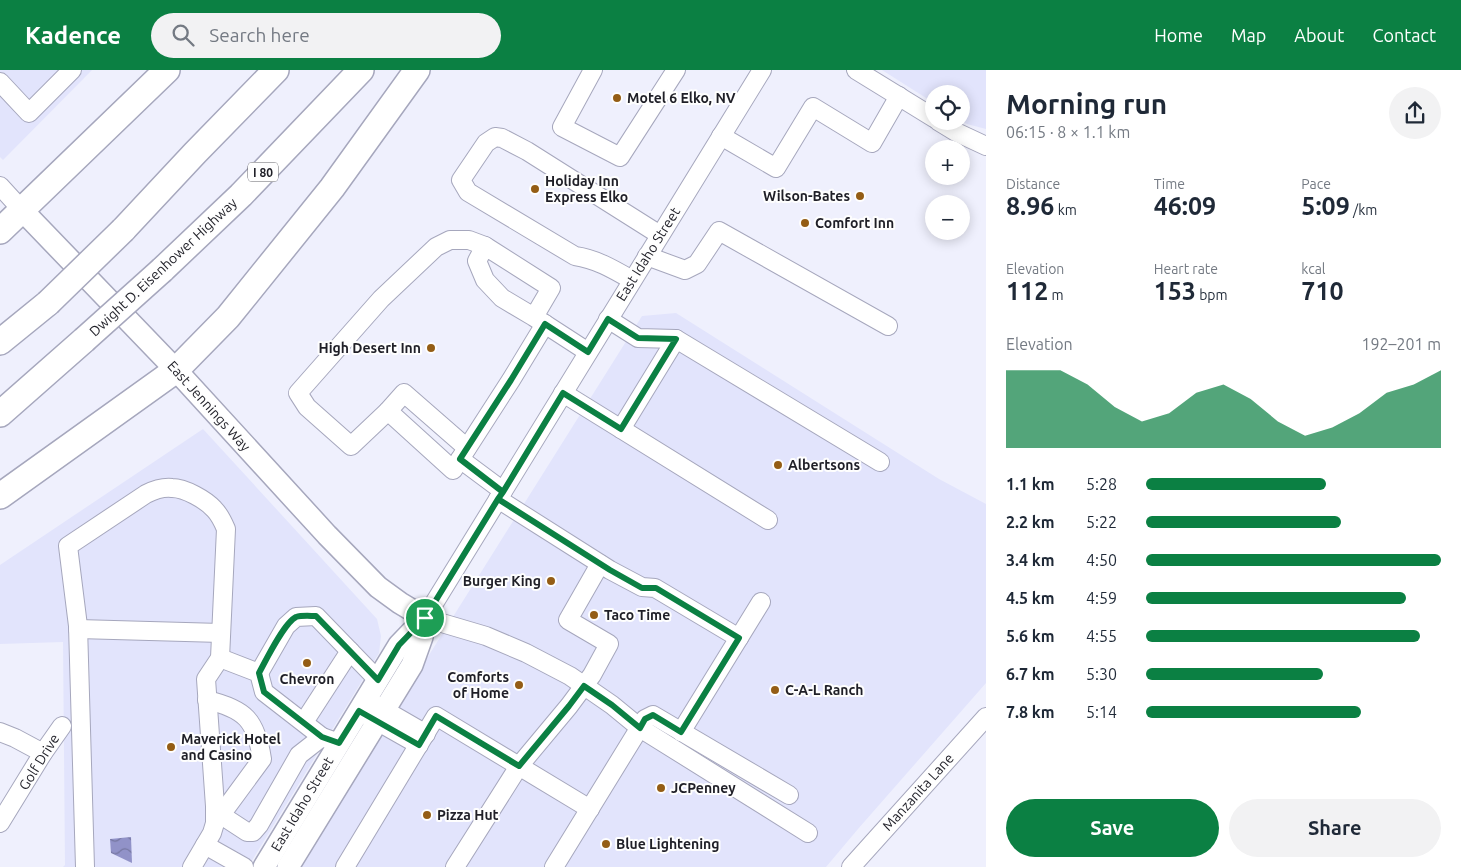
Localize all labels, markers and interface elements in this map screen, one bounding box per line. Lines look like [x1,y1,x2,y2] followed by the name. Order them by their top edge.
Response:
[151,13,501,58] search box
[169,21,197,49] icon: search
[25,22,121,49] text: Kadence
[209,24,310,46] text: Search here
[1154,25,1203,45] text: Home
[1231,25,1266,45] text: Map
[1294,25,1344,45] text: About
[1372,25,1436,45] text: Contact
[925,85,970,240] map controls
[925,85,970,130] button: locate
[1389,87,1441,139] button: share
[1006,88,1167,119] text: Morning run
[627,90,736,106] place label: Motel 6 Elko, NV
[611,92,623,104] marker: Motel 6 Elko, NV
[1006,123,1130,141] text: 06:15 · 8 × 1.1 km
[925,140,970,185] button: +
[248,162,278,181] road number: I 80
[545,173,628,205] place label: Holiday Inn Express Elko
[1006,176,1060,192] text: Distance
[1154,176,1185,192] text: Time
[1301,176,1331,192] text: Pace
[529,183,541,195] marker: Holiday Inn Express Elko
[763,188,850,204] place label: Wilson-Bates
[854,190,866,202] marker: Wilson-Bates
[1006,192,1054,220] text: 8.96
[1154,192,1216,220] text: 46:09
[1301,192,1350,220] text: 5:09
[86,194,240,339] street label: Dwight D. Eisenhower Highway
[925,195,970,240] button: −
[1054,202,1077,218] text: km
[1350,202,1377,218] text: /km
[613,204,683,304] street label: East Idaho Street
[815,215,894,231] place label: Comfort Inn
[799,217,811,229] marker: Comfort Inn
[1006,261,1064,277] text: Elevation
[1154,261,1218,277] text: Heart rate
[1301,261,1326,277] text: kcal
[1006,277,1048,305] text: 112
[1154,277,1196,305] text: 153
[1301,277,1344,305] text: 710
[1048,287,1064,303] text: m
[1196,287,1228,303] text: bpm
[1006,335,1073,353] text: Elevation
[1361,335,1441,353] text: 192–201 m
[319,340,421,356] place label: High Desert Inn
[425,342,437,354] marker: High Desert Inn
[164,358,254,455] street label: East Jennings Way
[788,457,861,473] place label: Albertsons
[772,459,784,471] marker: Albertsons
[1006,475,1055,493] text: 1.1 km
[1086,475,1117,493] text: 5:28
[1006,513,1055,531] text: 2.2 km
[1086,513,1117,531] text: 5:22
[1006,551,1055,569] text: 3.4 km
[1086,551,1117,569] text: 4:50
[463,573,541,589] place label: Burger King
[545,575,557,587] marker: Burger King
[1006,589,1055,607] text: 4.5 km
[1086,589,1117,607] text: 4:59
[404,597,446,639] pin
[411,604,439,632] icon: arrive
[604,607,670,623] place label: Taco Time
[588,609,600,621] marker: Taco Time
[1006,627,1055,645] text: 5.6 km
[1086,627,1117,645] text: 4:55
[301,657,313,669] marker: Chevron
[1006,665,1055,683] text: 6.7 km
[1086,665,1117,683] text: 5:30
[447,669,509,701] place label: Comforts of Home
[280,671,334,687] place label: Chevron
[513,679,525,691] marker: Comforts of Home
[785,682,864,698] place label: C-A-L Ranch
[769,684,781,696] marker: C-A-L Ranch
[1006,703,1055,721] text: 7.8 km
[1086,703,1117,721] text: 5:14
[16,731,62,793] street label: Golf Drive
[181,731,281,763] place label: Maverick Hotel and Casino
[165,741,177,753] marker: Maverick Hotel and Casino
[879,750,957,834] street label: Manzanita Lane
[268,753,337,854] street label: East Idaho Street
[671,780,736,796] place label: JCPenney
[655,782,667,794] marker: JCPenney
[1006,799,1219,857] button: Save
[1229,799,1441,857] button: Share
[437,807,499,823] place label: Pizza Hut
[421,809,433,821] marker: Pizza Hut
[616,836,720,852] place label: Blue Lightening
[600,838,612,850] marker: Blue Lightening

